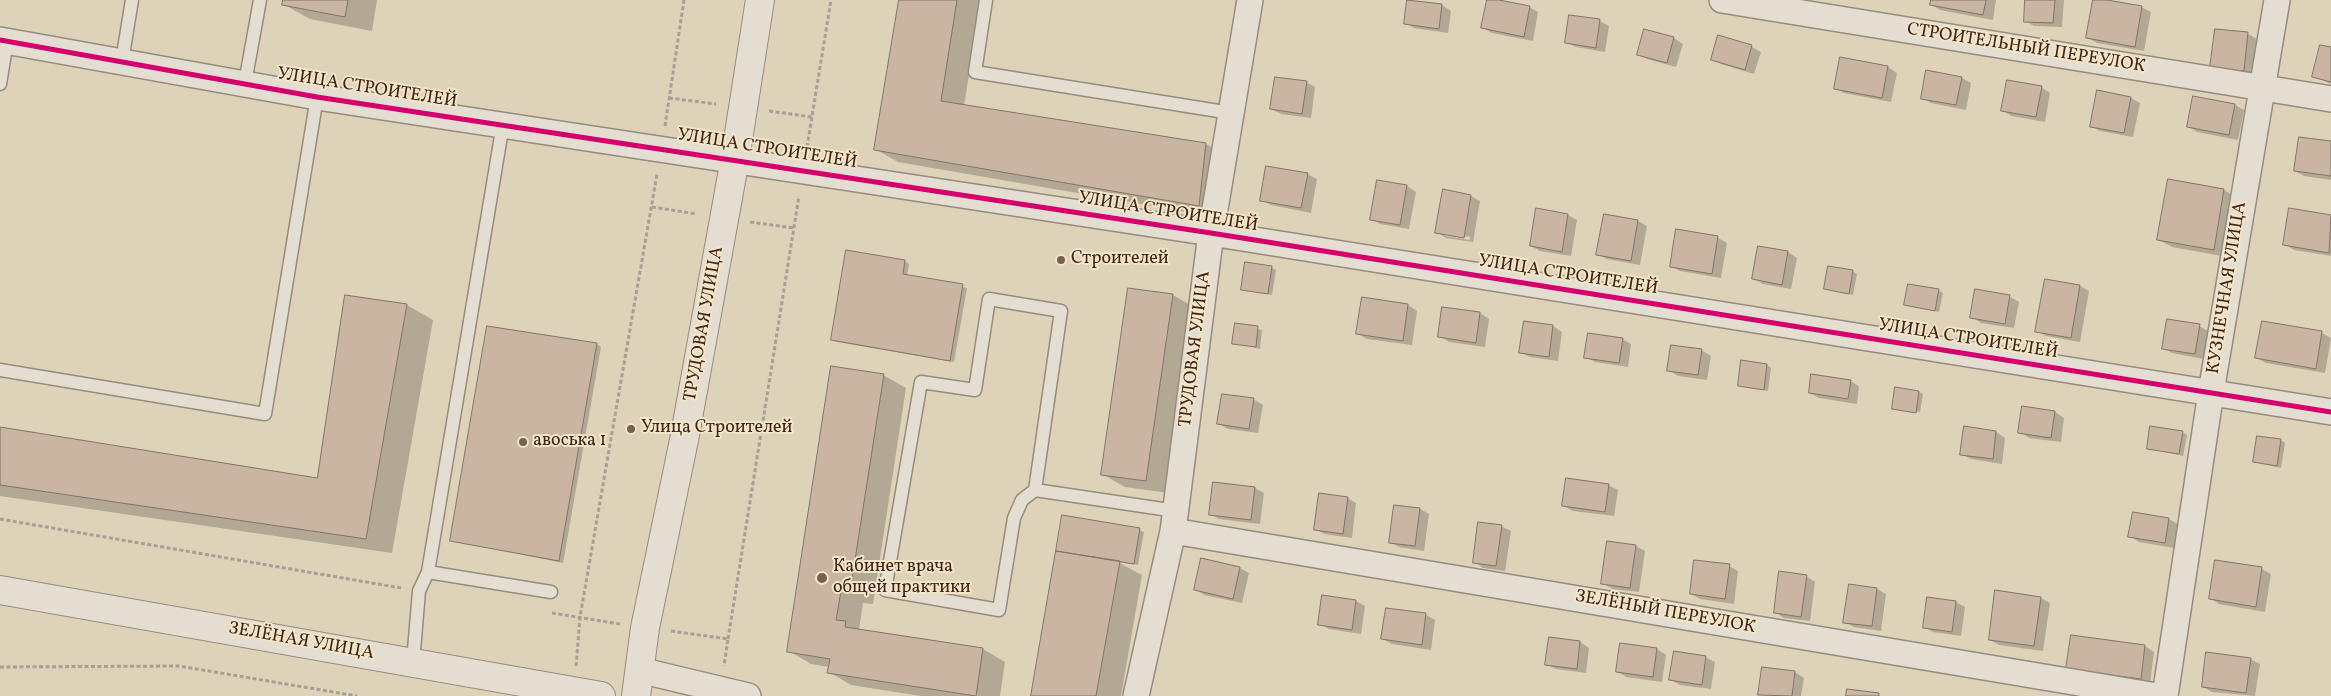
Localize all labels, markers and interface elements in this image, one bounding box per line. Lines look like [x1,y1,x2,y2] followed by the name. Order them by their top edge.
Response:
[1905,19,2147,79] street label: СТРОИТЕЛЬНЫЙ ПЕРЕУЛОК
[276,64,458,114] street label: УЛИЦА СТРОИТЕЛЕЙ
[676,125,858,175] street label: УЛИЦА СТРОИТЕЛЕЙ
[1077,188,1259,238] street label: УЛИЦА СТРОИТЕЛЕЙ
[2204,200,2252,376] street label: КУЗНЕЧНАЯ УЛИЦА
[681,245,729,403] street label: ТРУДОВАЯ УЛИЦА
[1071,249,1169,271] place label: Строителей
[1477,251,1659,301] street label: УЛИЦА СТРОИТЕЛЕЙ
[1055,254,1067,266] marker: Строителей
[1176,270,1216,428] street label: ТРУДОВАЯ УЛИЦА
[1877,315,2059,365] street label: УЛИЦА СТРОИТЕЛЕЙ
[641,418,792,440] place label: Улица Строителей
[625,423,637,435] marker: Улица Строителей
[533,431,607,453] place label: авоська 1
[517,436,529,448] marker: авоська 1
[833,557,971,600] place label: Кабинет врача общей практики
[815,571,829,585] marker: Кабинет врача общей практики
[1573,586,1757,640] street label: ЗЕЛЁНЫЙ ПЕРЕУЛОК
[226,619,376,665] street label: ЗЕЛЁНАЯ УЛИЦА

